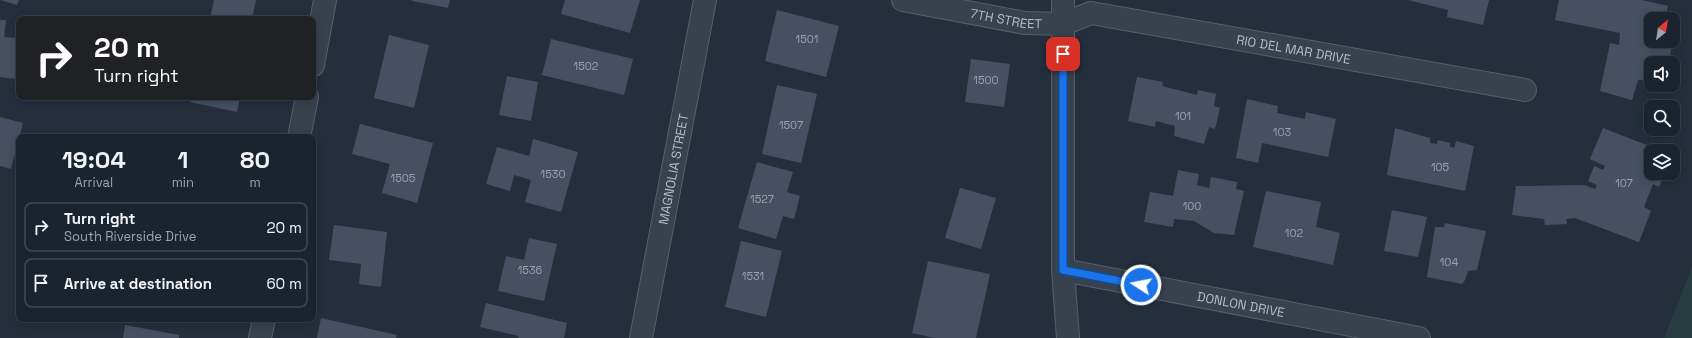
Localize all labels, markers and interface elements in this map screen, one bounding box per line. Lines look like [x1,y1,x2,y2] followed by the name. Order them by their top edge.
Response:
[969,4,1043,32] street label: 7TH STREET
[1644,12,1680,48] north arrow
[1644,12,1680,180] map controls
[94,29,160,65] text: 20 m
[1235,30,1352,67] street label: RIO DEL MAR DRIVE
[28,32,80,84] icon: right
[796,32,818,46] house number: 1501
[1046,37,1080,71] pin
[1052,43,1074,65] icon: arrive
[1644,56,1680,92] button: sound
[574,59,599,73] house number: 1502
[94,64,178,87] text: Turn right
[973,73,999,87] house number: 1500
[1644,100,1680,136] button: search
[1175,109,1191,123] house number: 101
[654,112,692,226] street label: MAGNOLIA STREET
[779,118,803,132] house number: 1507
[1273,125,1292,139] house number: 103
[62,144,126,175] text: 19:04
[177,144,188,175] text: 1
[240,144,270,175] text: 80
[1644,144,1680,180] button: layers
[1431,160,1450,174] house number: 105
[541,167,565,181] house number: 1530
[391,171,416,185] house number: 1505
[75,174,113,191] text: Arrival
[172,174,194,191] text: min
[249,174,261,191] text: m
[1615,176,1633,190] house number: 107
[750,192,774,206] house number: 1527
[1183,199,1201,213] house number: 100
[64,209,135,228] text: Turn right
[30,216,52,238] icon: right
[267,218,302,237] text: 20 m
[1285,226,1304,240] house number: 102
[64,228,196,245] text: South Riverside Drive
[1440,255,1458,269] house number: 104
[518,263,543,277] house number: 1536
[1120,264,1162,306] position arrow
[742,269,764,283] house number: 1531
[30,272,52,294] icon: arrive
[64,274,212,293] text: Arrive at destination
[266,274,302,293] text: 60 m
[1196,287,1286,321] street label: DONLON DRIVE

